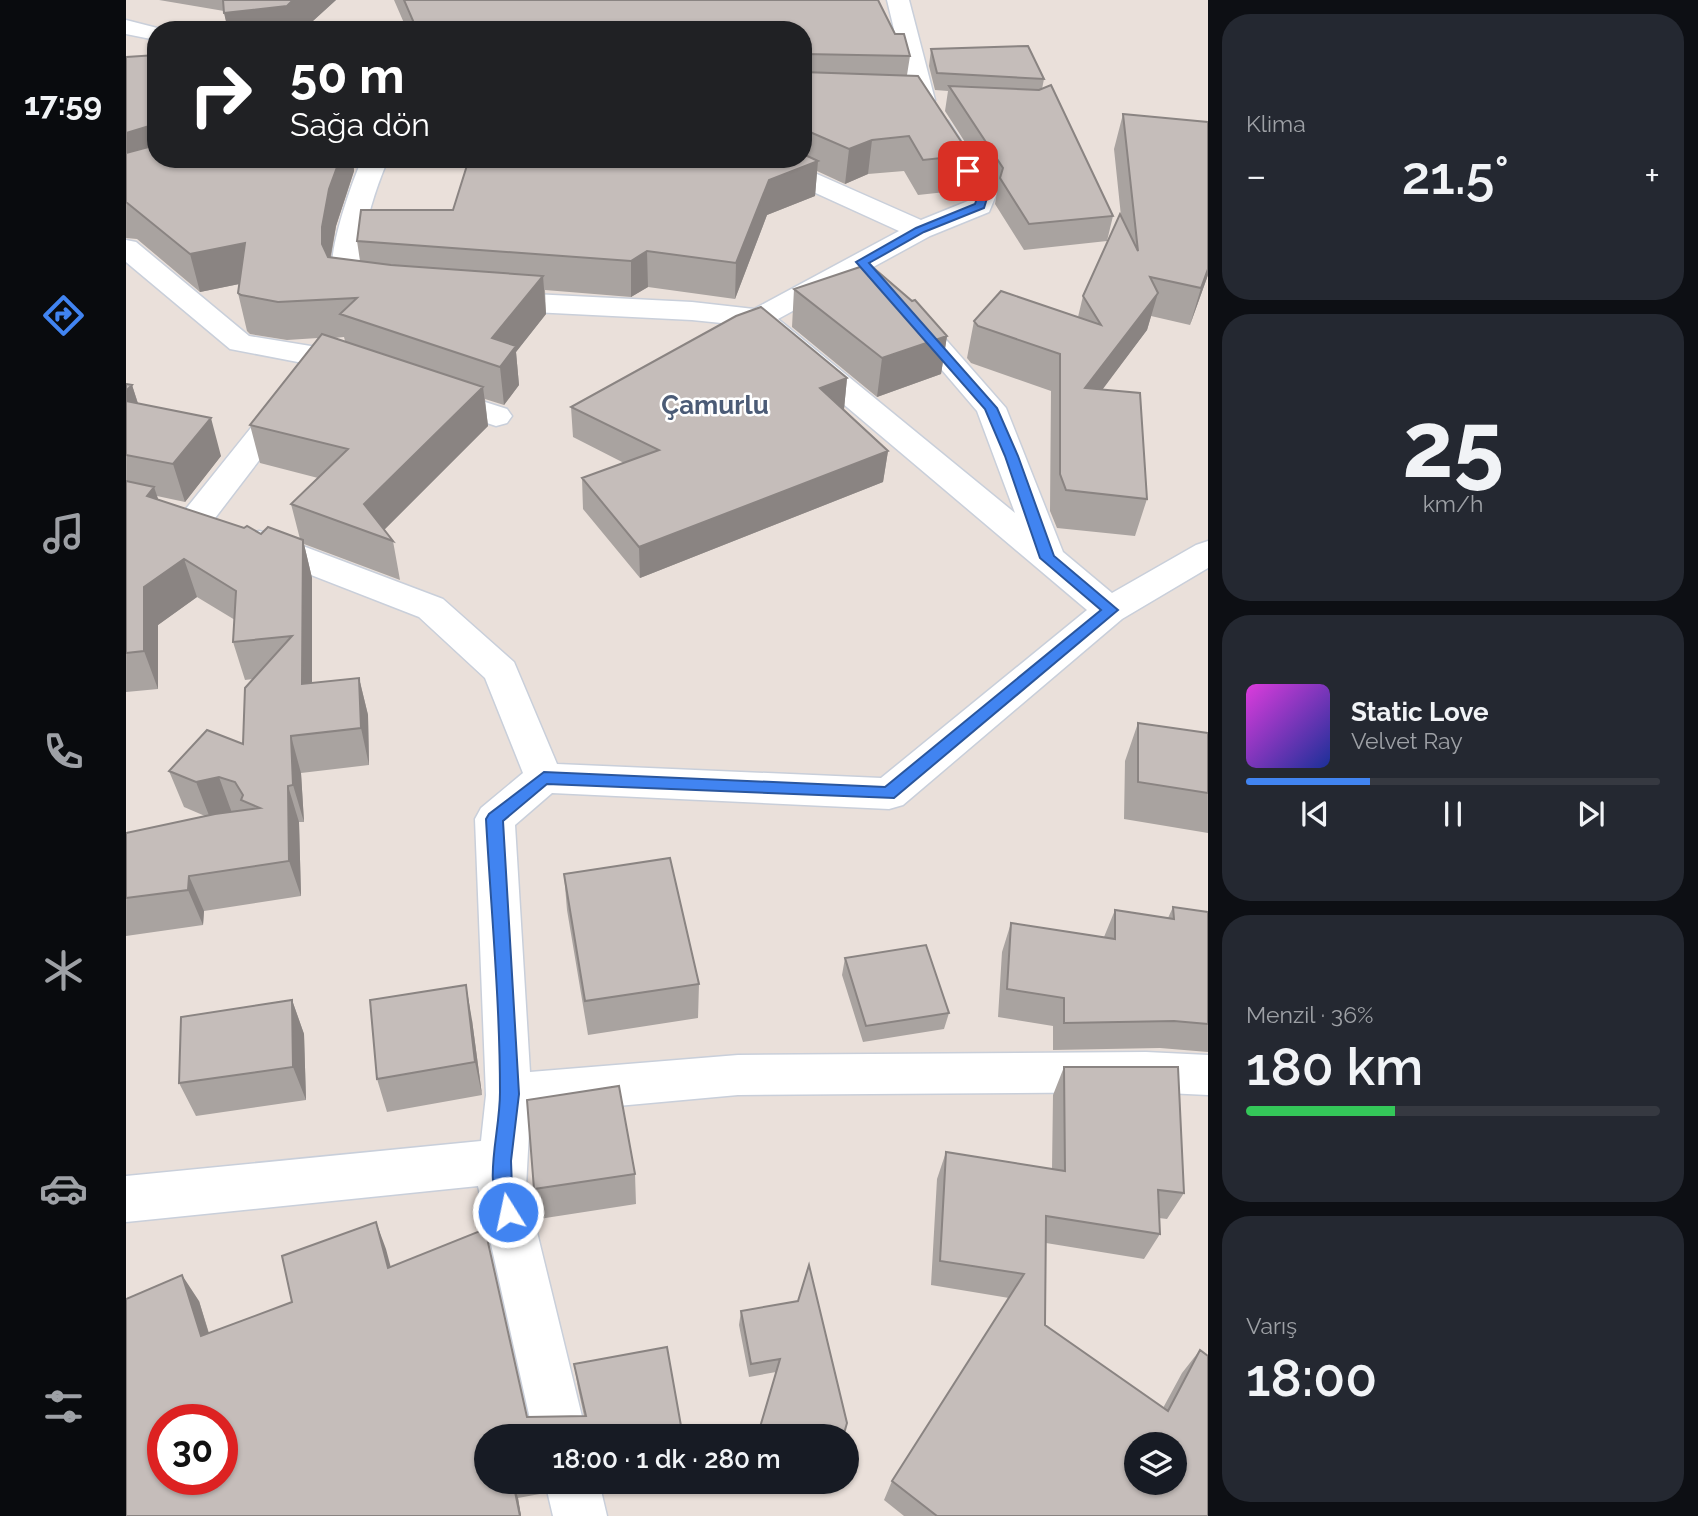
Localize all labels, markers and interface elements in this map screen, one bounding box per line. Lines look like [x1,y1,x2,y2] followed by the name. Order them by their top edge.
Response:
[290,47,405,104] text: 50 m
[175,49,266,140] icon: right
[24,85,102,122] text: 17:59
[290,106,430,143] text: Sağa dön
[1246,110,1306,137] text: Klima
[938,141,998,201] pin
[1402,145,1509,206] text: 21.5°
[949,152,987,190] icon: arrive
[1246,153,1266,198] text: −
[1644,153,1660,198] text: +
[39,291,88,340] icon: directions
[661,390,769,420] district label: Çamurlu
[1402,391,1504,498] text: 25
[1423,490,1483,517] text: km/h
[39,509,88,558] icon: music
[1351,697,1489,727] text: Static Love
[39,727,88,776] icon: phone
[1351,727,1463,754] text: Velvet Ray
[1296,795,1334,833] icon: previous
[1434,795,1472,833] icon: pause
[1572,795,1610,833] icon: next
[39,946,88,995] icon: climate
[1246,1001,1373,1028] text: Menzil · 36%
[1246,1036,1423,1097] text: 180 km
[39,1164,88,1213] icon: car
[471,1175,545,1249] position arrow
[1246,1312,1297,1339] text: Varış
[1246,1347,1377,1408] text: 18:00
[39,1382,88,1431] icon: filters
[147,1404,238,1495] speed limit sign: 30
[1124,1432,1187,1495] map controls
[1124,1432,1187,1495] button: layers
[552,1444,781,1474] text: 18:00 · 1 dk · 280 m

